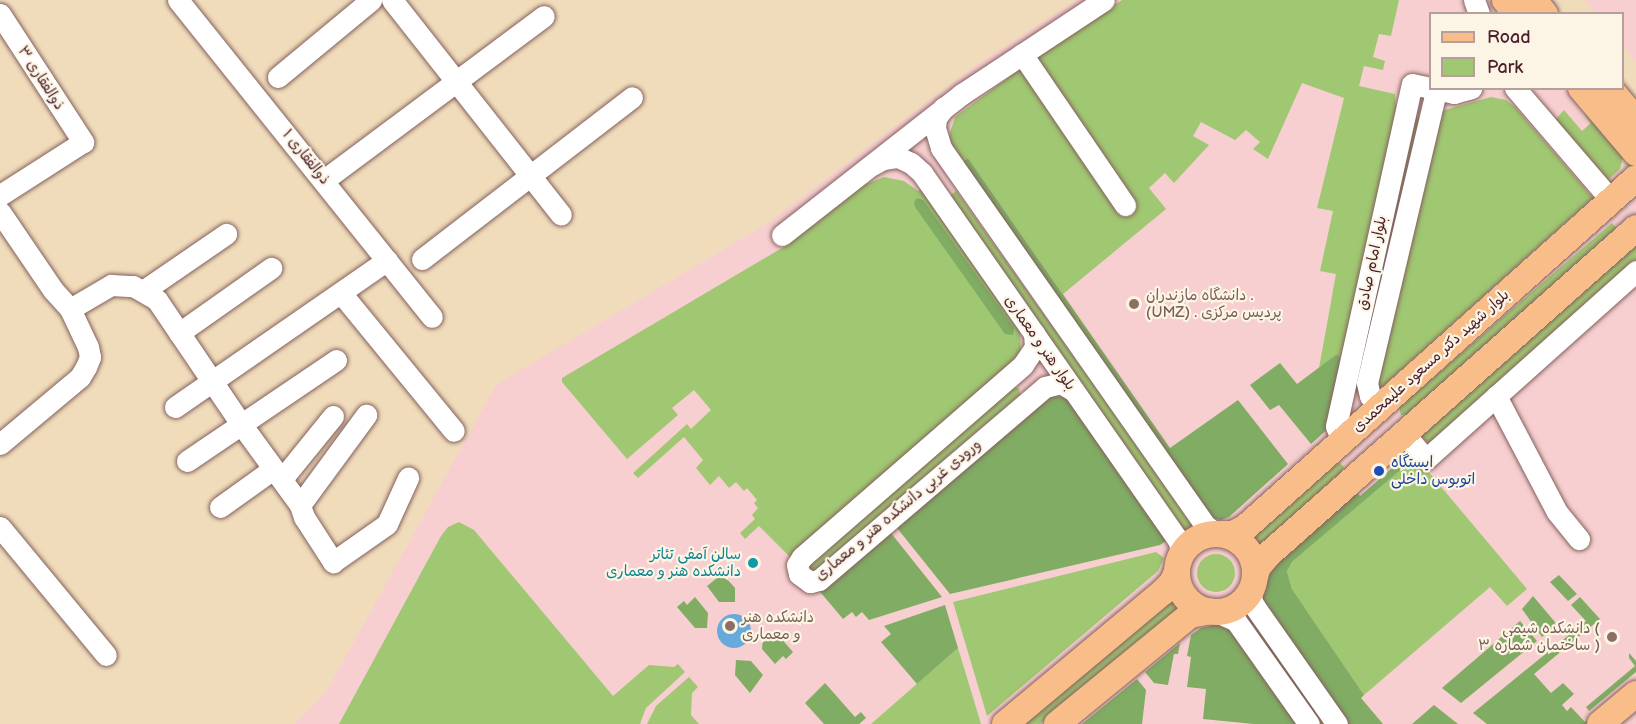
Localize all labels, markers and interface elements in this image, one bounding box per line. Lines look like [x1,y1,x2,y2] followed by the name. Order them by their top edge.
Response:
[1429,12,1624,90] legend
[1487,27,1531,48] text: Road
[14,43,68,113] street label: ذوالفقاری ۳
[1487,57,1523,78] text: Park
[278,126,334,188] street label: ذوالفقاری ۱
[1353,214,1391,312] street label: بلوار امام صادق
[1146,286,1282,321] place label: دانشگاه مازندران . (UMZ) . پردیس مرکزی
[1349,286,1513,436] street label: بلوار شهید دکتر مسعود علیمحمدی
[1001,292,1079,394] street label: بلوار هنر و معماری
[1127,297,1141,311] marker: دانشگاه مازندران . (UMZ) . پردیس مرکزی
[811,435,985,585] street label: ورودی غربی دانشکده هنر و معماری
[1391,453,1475,488] place label: ایستگاه اتوبوس داخلی
[1372,464,1386,478] marker: ایستگاه اتوبوس داخلی
[606,545,741,580] place label: سالن آمفی تئاتر دانشکده هنر و معماری
[746,556,760,570] marker: سالن آمفی تئاتر دانشکده هنر و معماری
[742,608,814,643] place label: دانشکده هنر و معماری
[723,619,737,633] marker: دانشکده هنر و معماری
[1478,619,1600,654] place label: دانشکده شیمی ( ساختمان شماره ۳ )
[1605,630,1619,644] marker: دانشکده شیمی ( ساختمان شماره ۳ )

